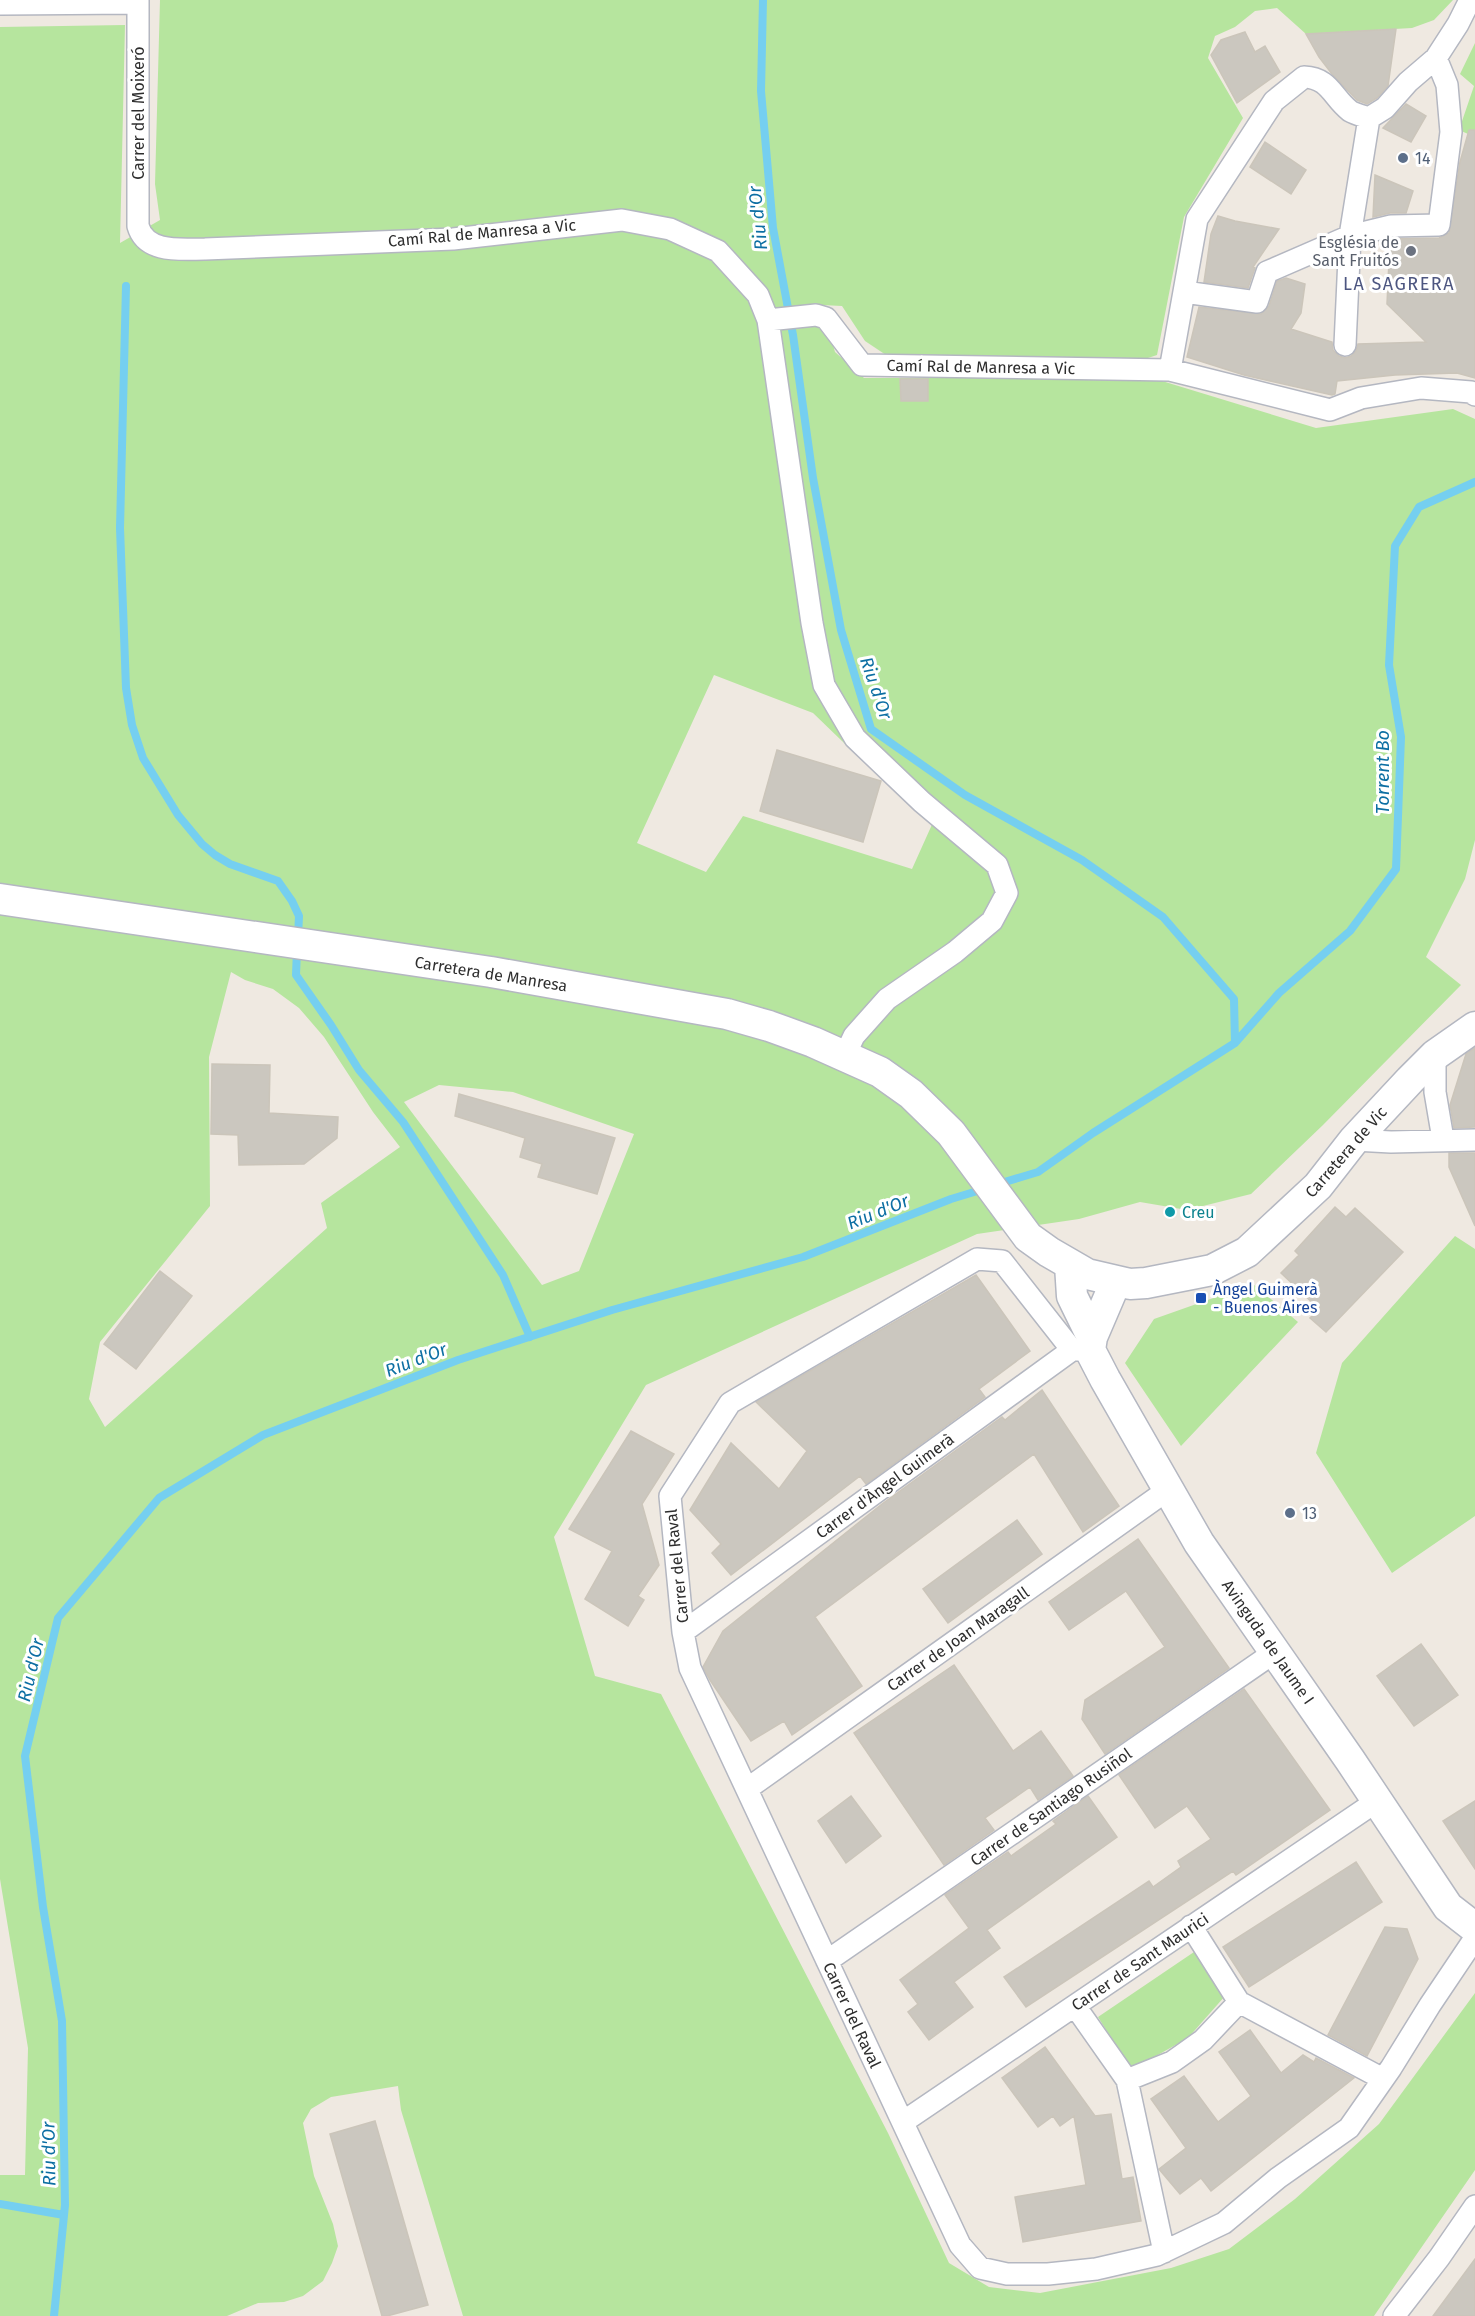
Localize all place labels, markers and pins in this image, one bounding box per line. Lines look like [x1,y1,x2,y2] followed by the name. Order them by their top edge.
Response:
[1415,149,1431,168] place label: 14
[1396,151,1410,165] marker: 14
[1313,233,1399,270] place label: Església de Sant Fruitós
[1404,244,1418,258] marker: Església de Sant Fruitós
[1182,1203,1214,1222] place label: Creu
[1163,1205,1177,1219] marker: Creu
[1213,1279,1318,1317] place label: Àngel Guimerà - Buenos Aires
[1194,1291,1208,1305] marker: Àngel Guimerà - Buenos Aires
[1302,1504,1317,1523] place label: 13
[1283,1506,1297,1520] marker: 13

